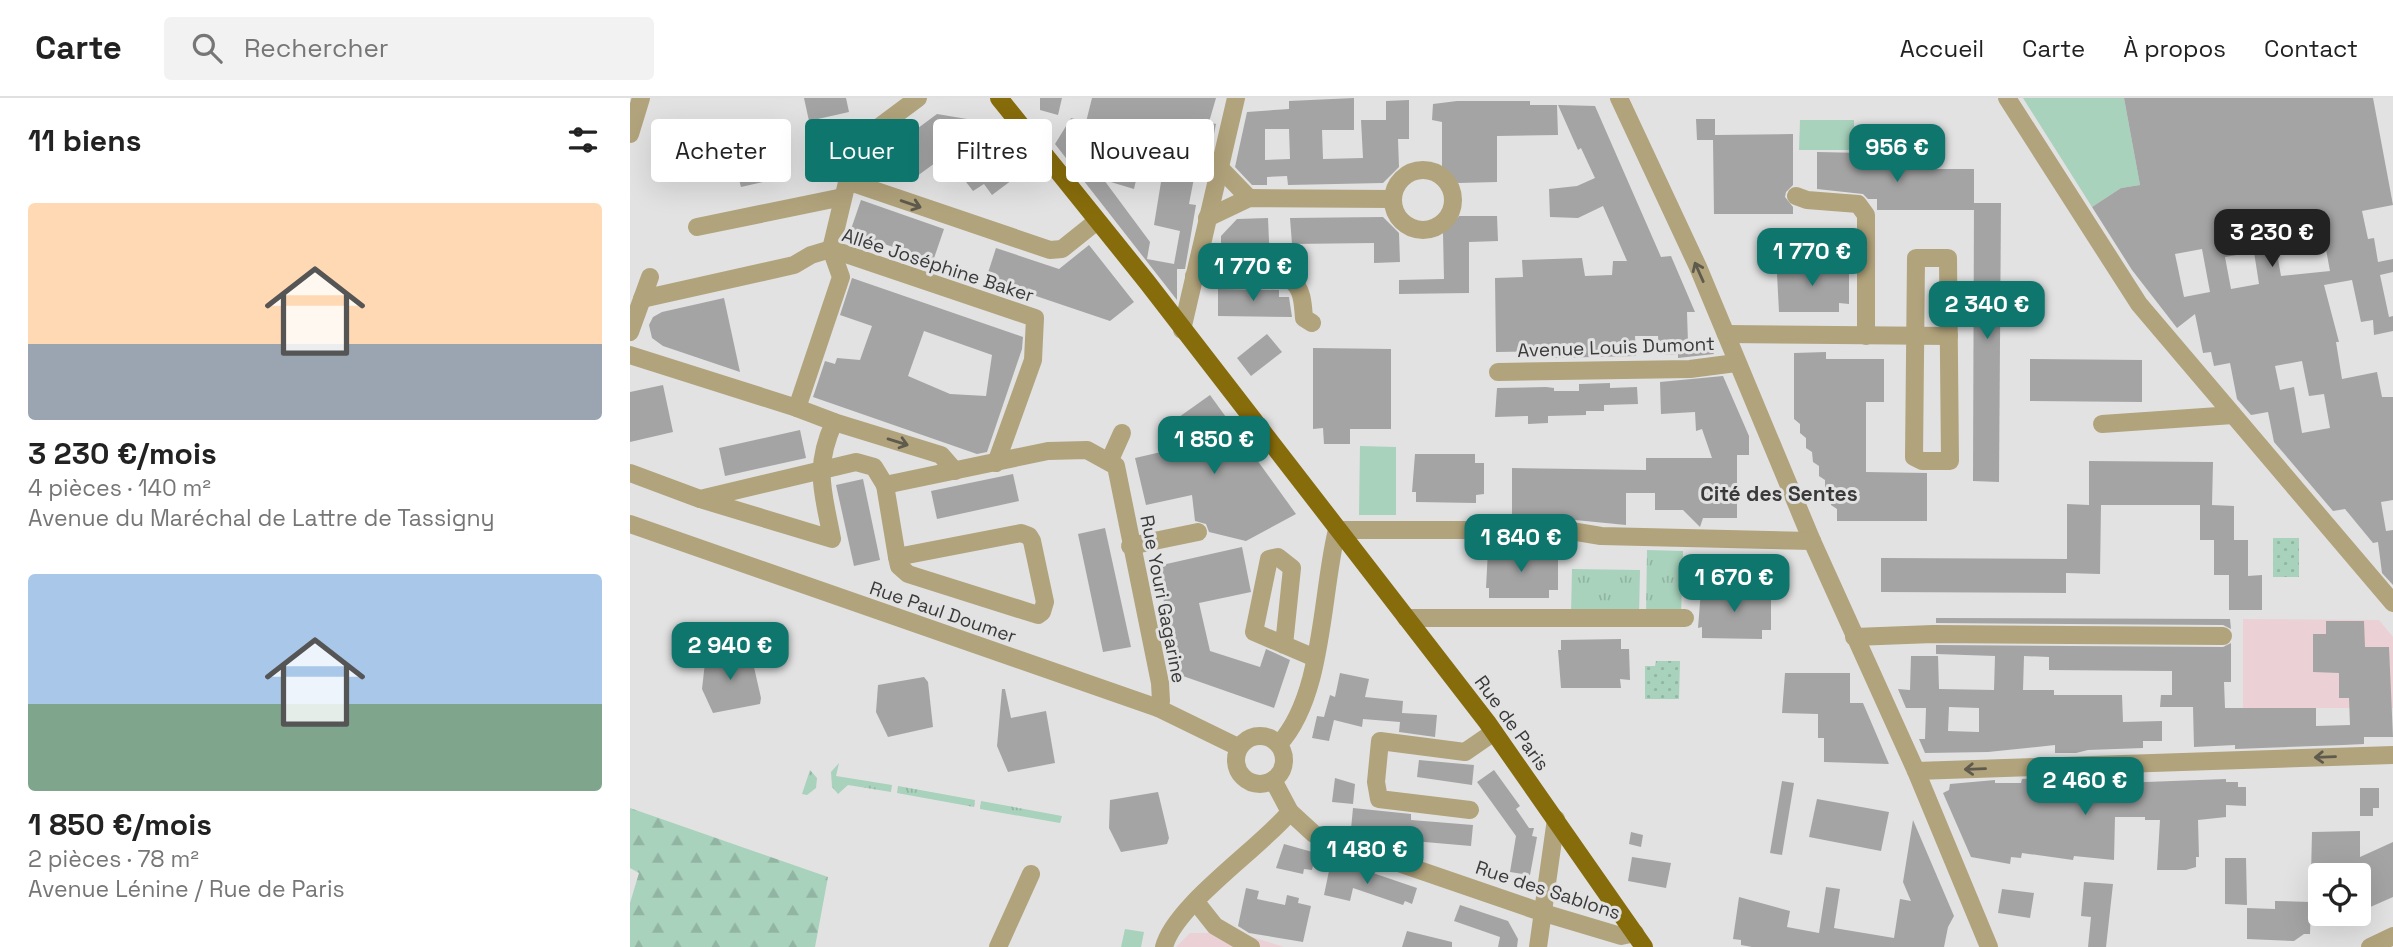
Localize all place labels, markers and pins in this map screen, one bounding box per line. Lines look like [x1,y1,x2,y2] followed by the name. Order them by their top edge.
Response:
[1848,125,1946,184] pin: 956 €
[2207,209,2337,269] pin: 3 230 €
[1747,228,1877,288] pin: 1 770 €
[1188,244,1318,303] pin: 1 770 €
[1922,282,2052,341] pin: 2 340 €
[1149,416,1279,476] pin: 1 850 €
[1456,514,1586,574] pin: 1 840 €
[1669,554,1799,614] pin: 1 670 €
[665,622,795,682] pin: 2 940 €
[2020,758,2150,817] pin: 2 460 €
[1302,826,1432,886] pin: 1 480 €

